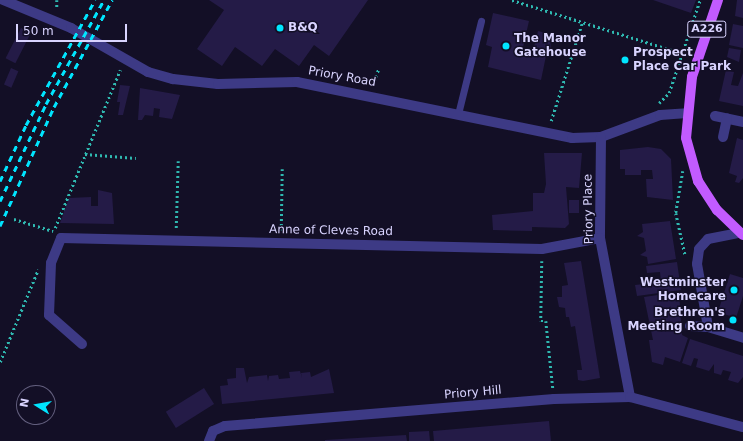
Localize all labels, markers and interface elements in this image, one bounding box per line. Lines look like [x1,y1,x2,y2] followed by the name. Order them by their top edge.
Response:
[18,16,129,42] scale bar
[687,20,727,38] road number: A226
[288,21,318,35] place label: B&Q
[275,23,285,33] marker: B&Q
[23,24,54,38] text: 50 m
[514,32,586,60] place label: The Manor Gatehouse
[501,41,511,51] marker: The Manor Gatehouse
[633,46,731,74] place label: Prospect Place Car Park
[620,55,630,65] marker: Prospect Place Car Park
[307,64,377,90] street label: Priory Road
[581,174,597,244] street label: Priory Place
[269,223,393,239] street label: Anne of Cleves Road
[640,276,726,304] place label: Westminster Homecare
[729,285,739,295] marker: Westminster Homecare
[627,306,725,334] place label: Brethren's Meeting Room
[728,315,738,325] marker: Brethren's Meeting Room
[444,383,502,403] street label: Priory Hill
[16,385,56,425] north arrow
[17,397,32,409] text: N

